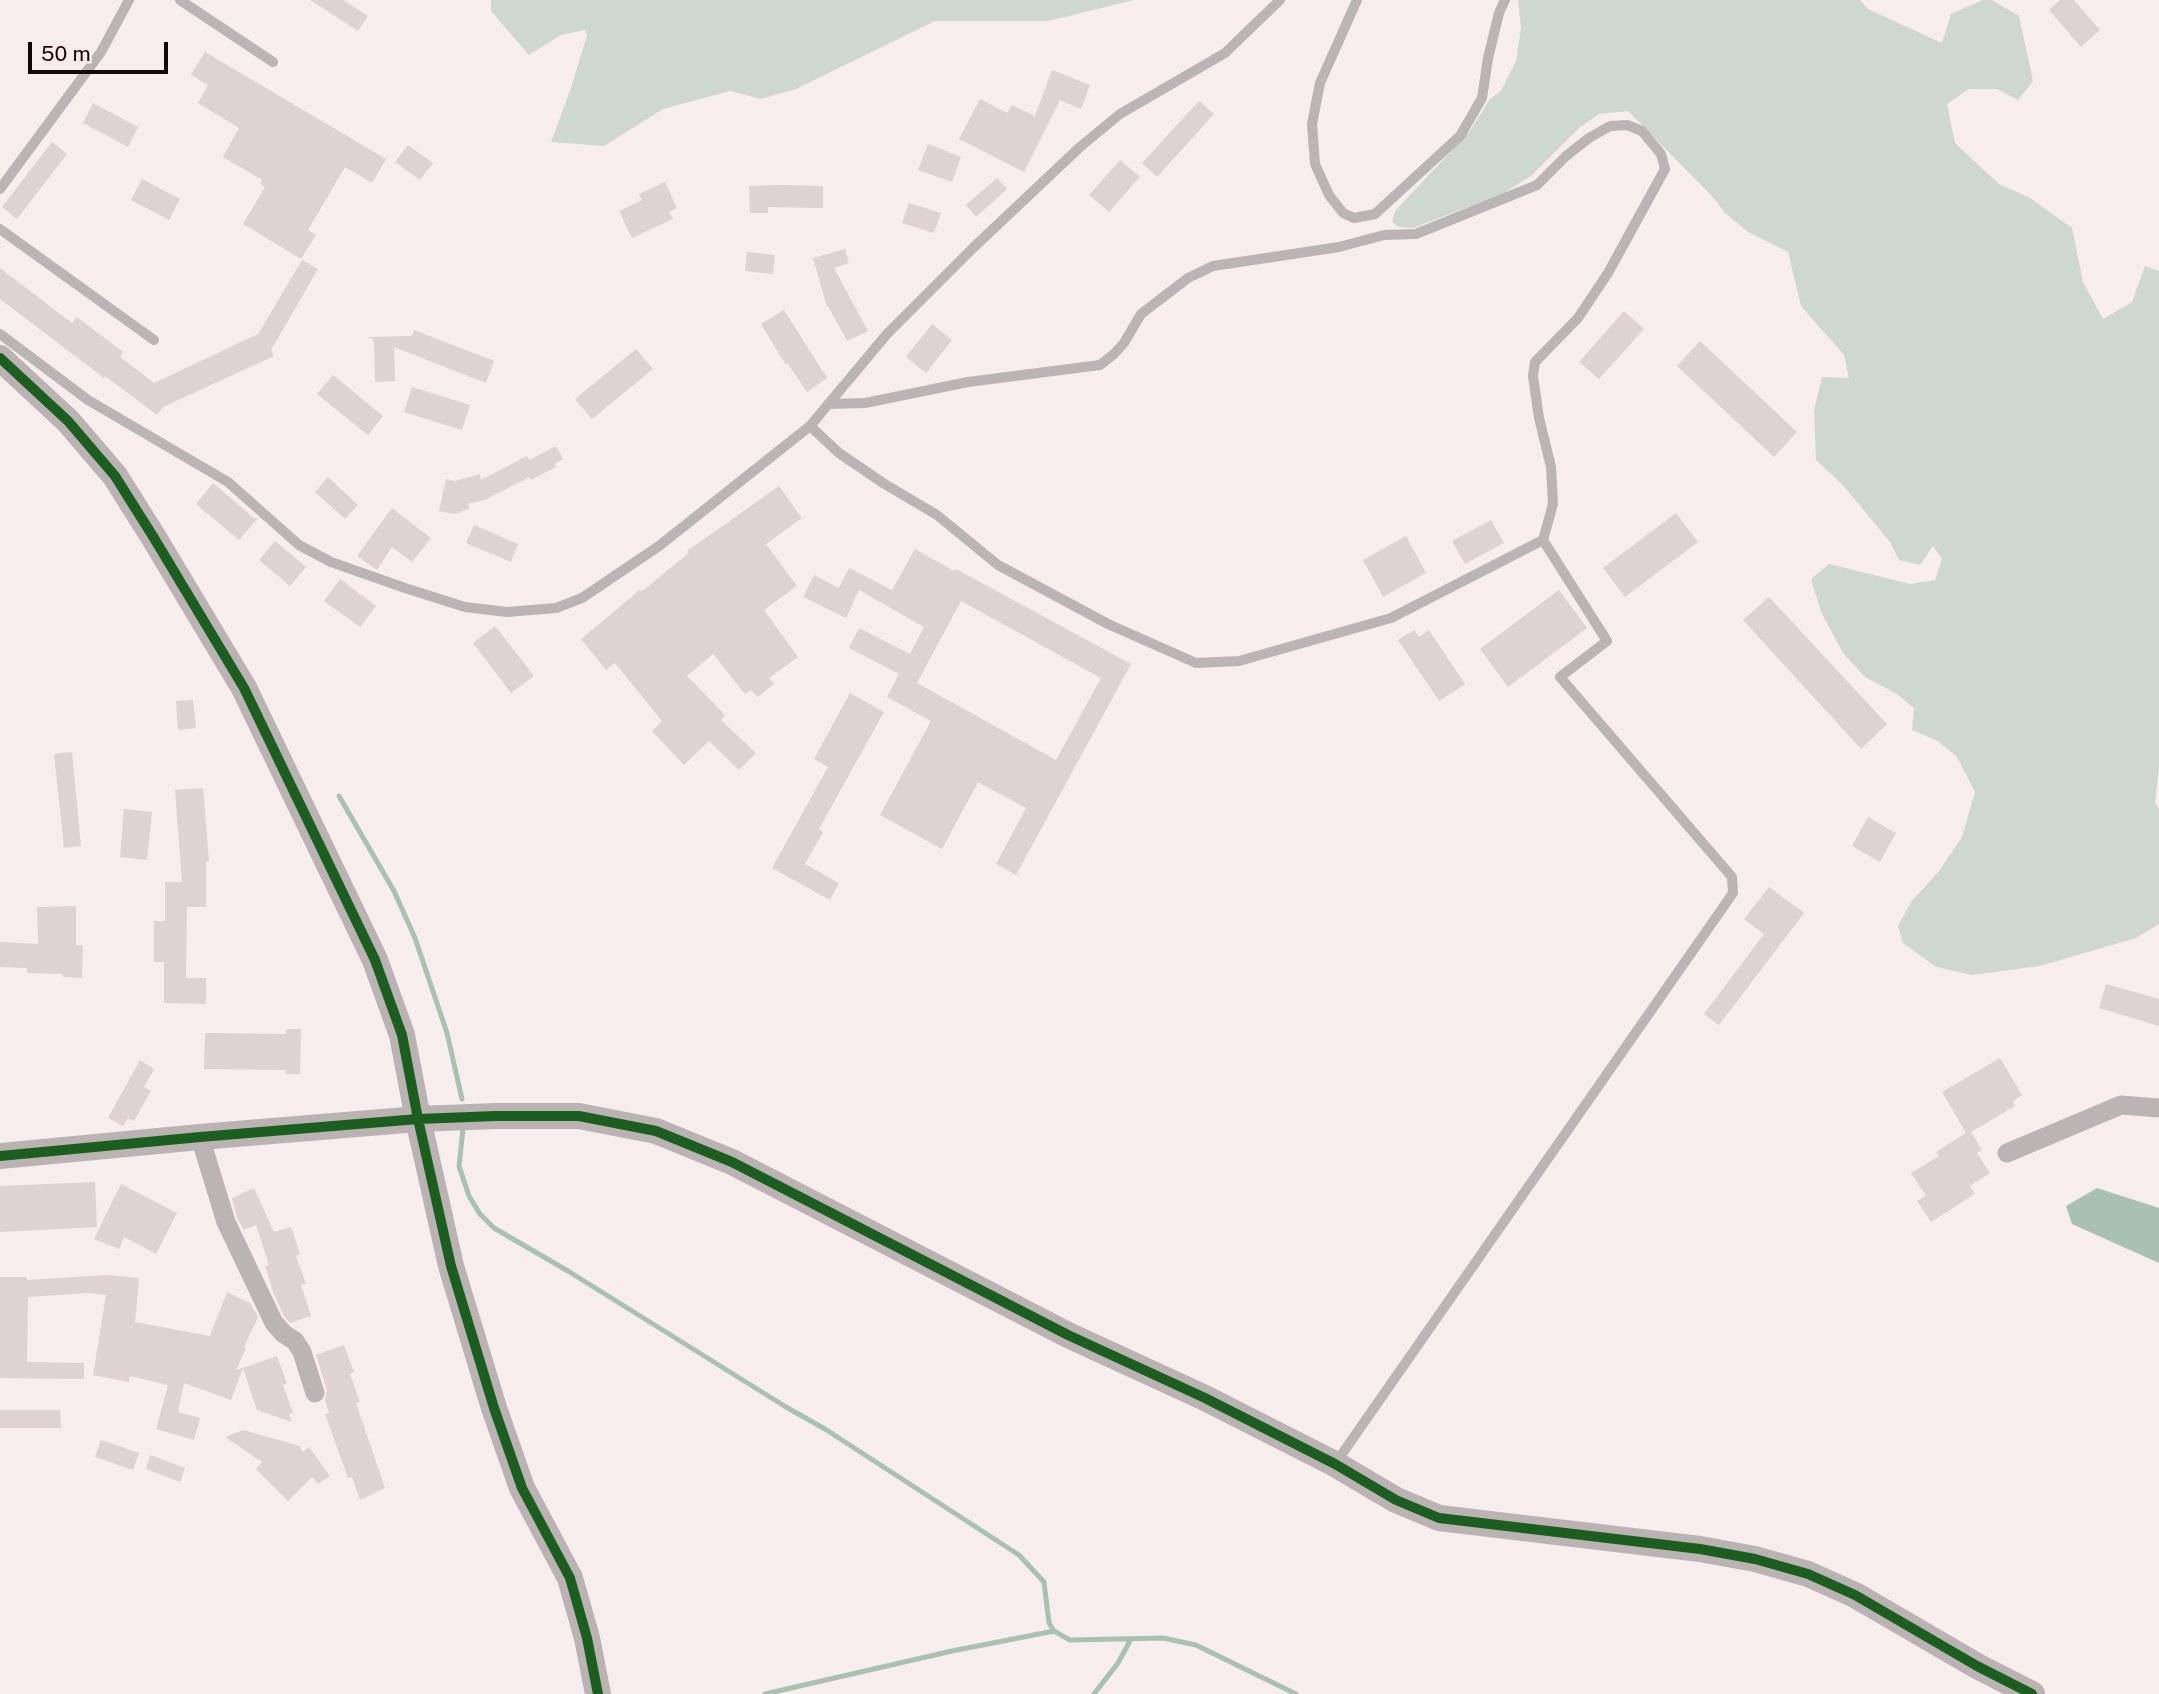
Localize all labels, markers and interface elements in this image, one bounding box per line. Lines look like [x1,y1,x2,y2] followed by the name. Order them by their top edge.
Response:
[32,28,172,72] scale bar
[41,41,91,66] text: 50 m

